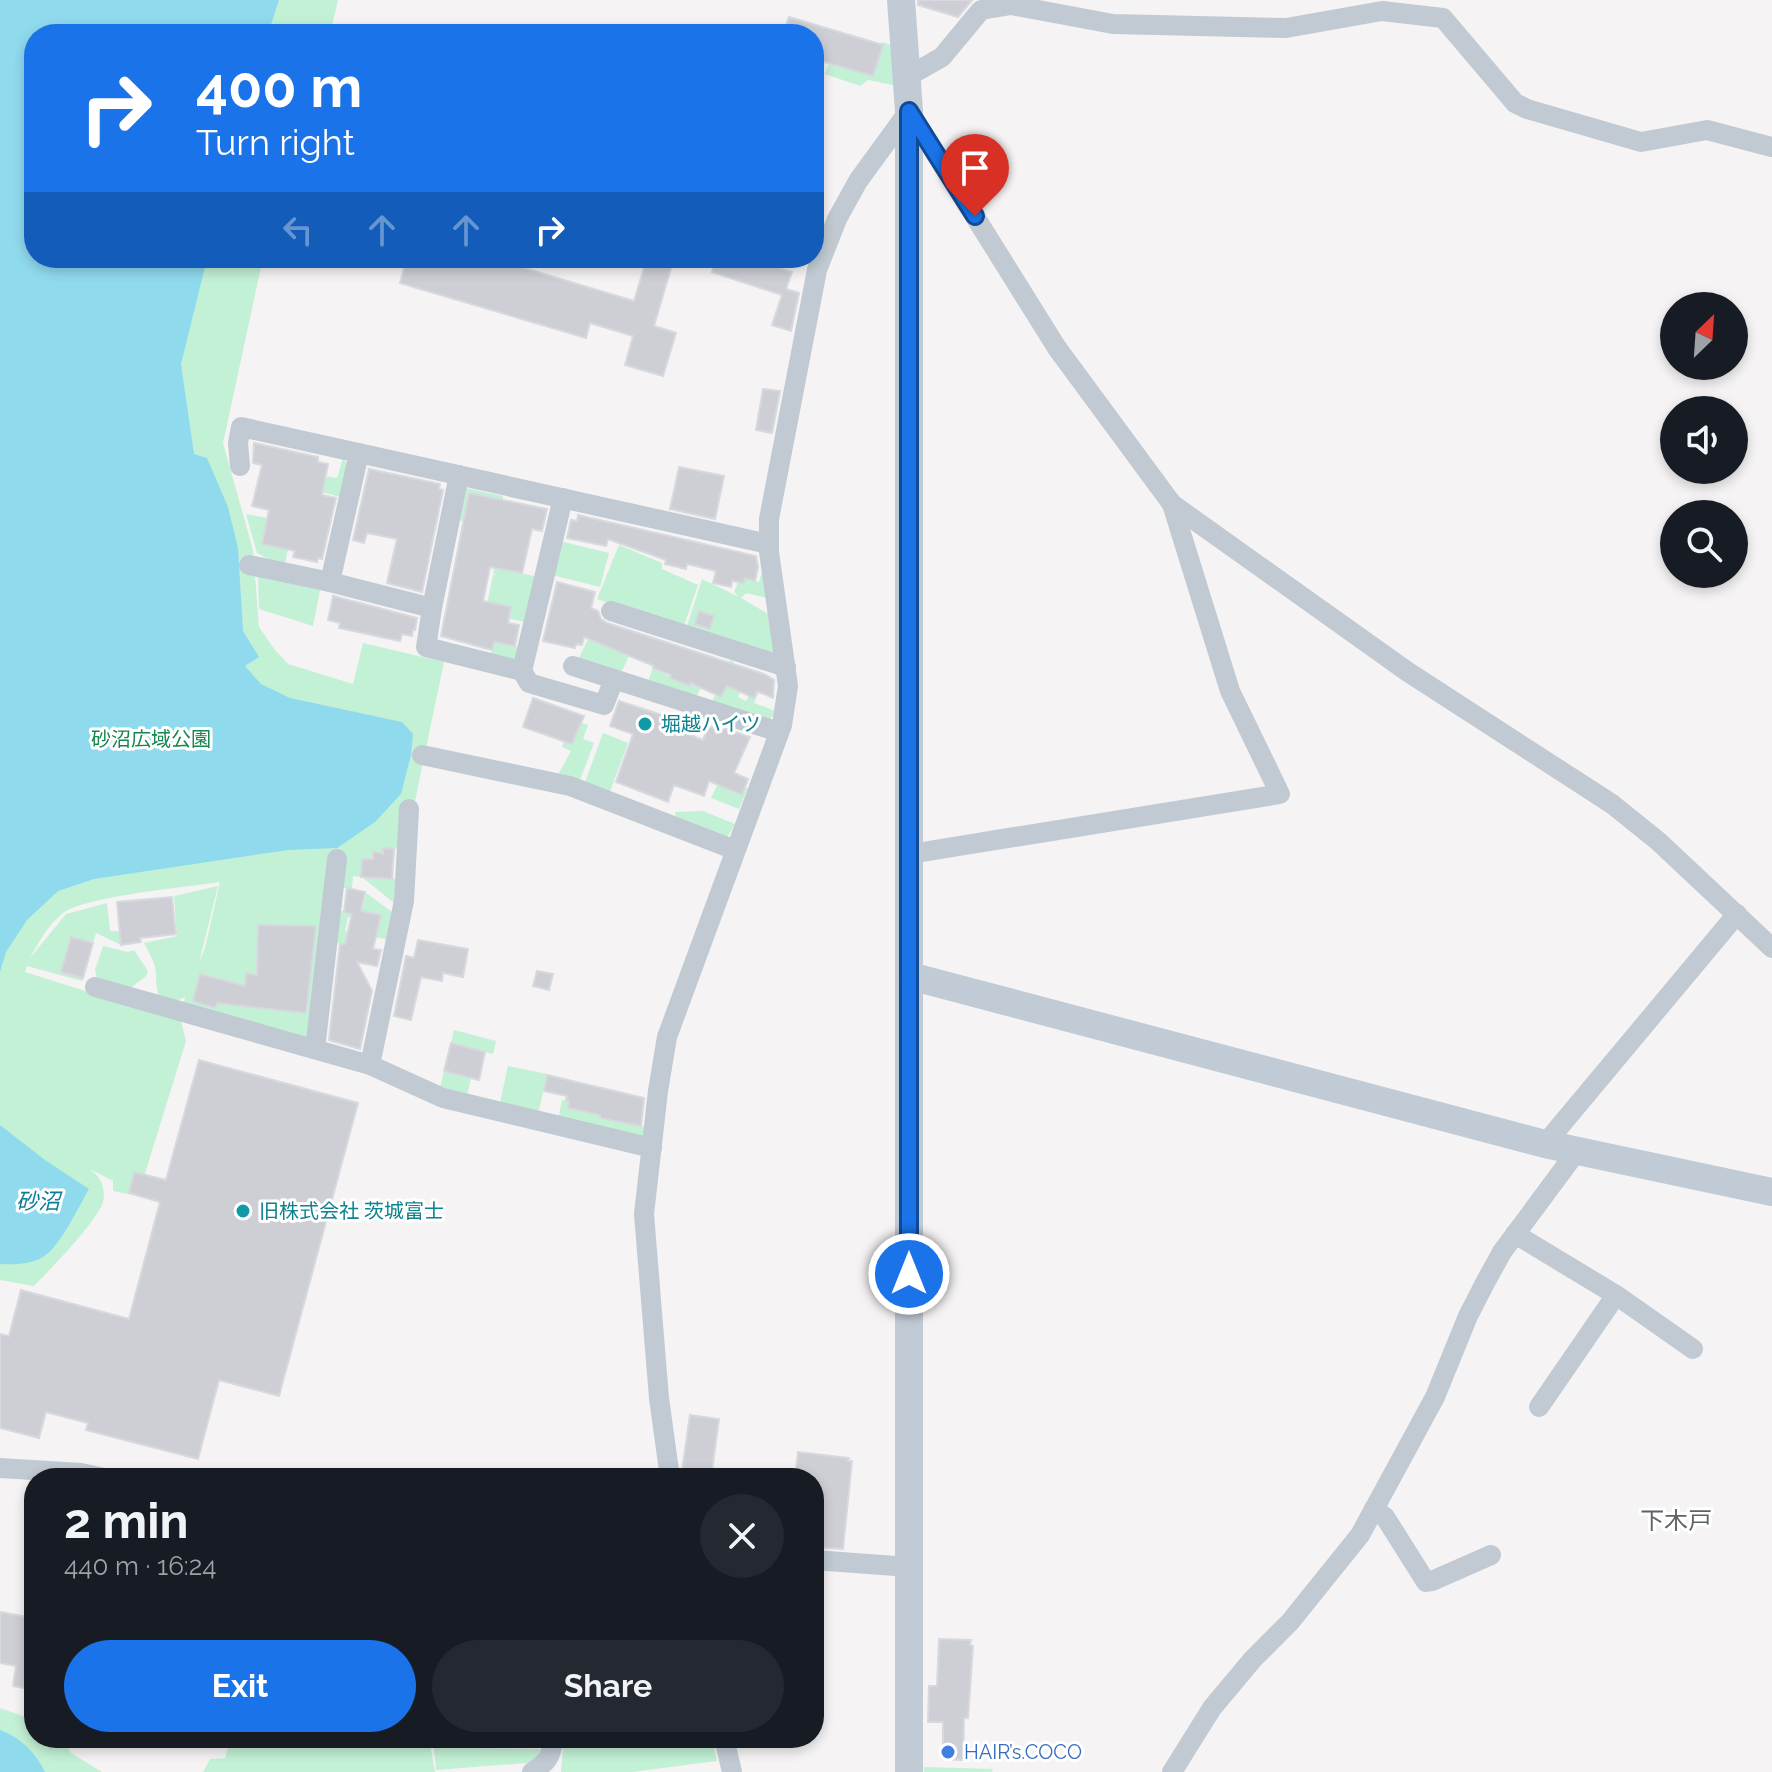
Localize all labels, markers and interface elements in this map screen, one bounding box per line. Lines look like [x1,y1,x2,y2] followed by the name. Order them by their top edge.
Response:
[196,54,362,120] text: 400 m
[64,56,168,160] icon: right
[196,121,355,163] text: Turn right
[941,134,1009,216] pin
[953,146,997,190] icon: arrive
[276,208,320,252] icon: left
[360,208,404,252] icon: ahead
[444,208,488,252] icon: ahead
[528,208,572,252] icon: right
[1660,292,1748,380] north arrow
[1660,292,1748,588] map controls
[1660,396,1748,484] button: sound
[1660,500,1748,588] button: search
[661,712,761,736] place label: 堀越ハイツ
[636,715,654,733] marker: 堀越ハイツ
[91,727,211,751] park label: 砂沼広域公園
[16,1188,63,1214] water label: 砂沼
[259,1199,444,1223] place label: 旧株式会社 茨城富士
[234,1202,252,1220] marker: 旧株式会社 茨城富士
[867,1232,951,1316] position arrow
[64,1493,189,1549] text: 2 min
[700,1494,784,1578] button: close
[1640,1506,1712,1535] district label: 下木戸
[64,1551,216,1581] text: 440 m · 16:24
[64,1640,416,1732] button: Exit
[432,1640,784,1732] button: Share
[964,1740,1082,1764] place label: HAIR’s.COCO
[939,1743,957,1761] marker: HAIR’s.COCO

